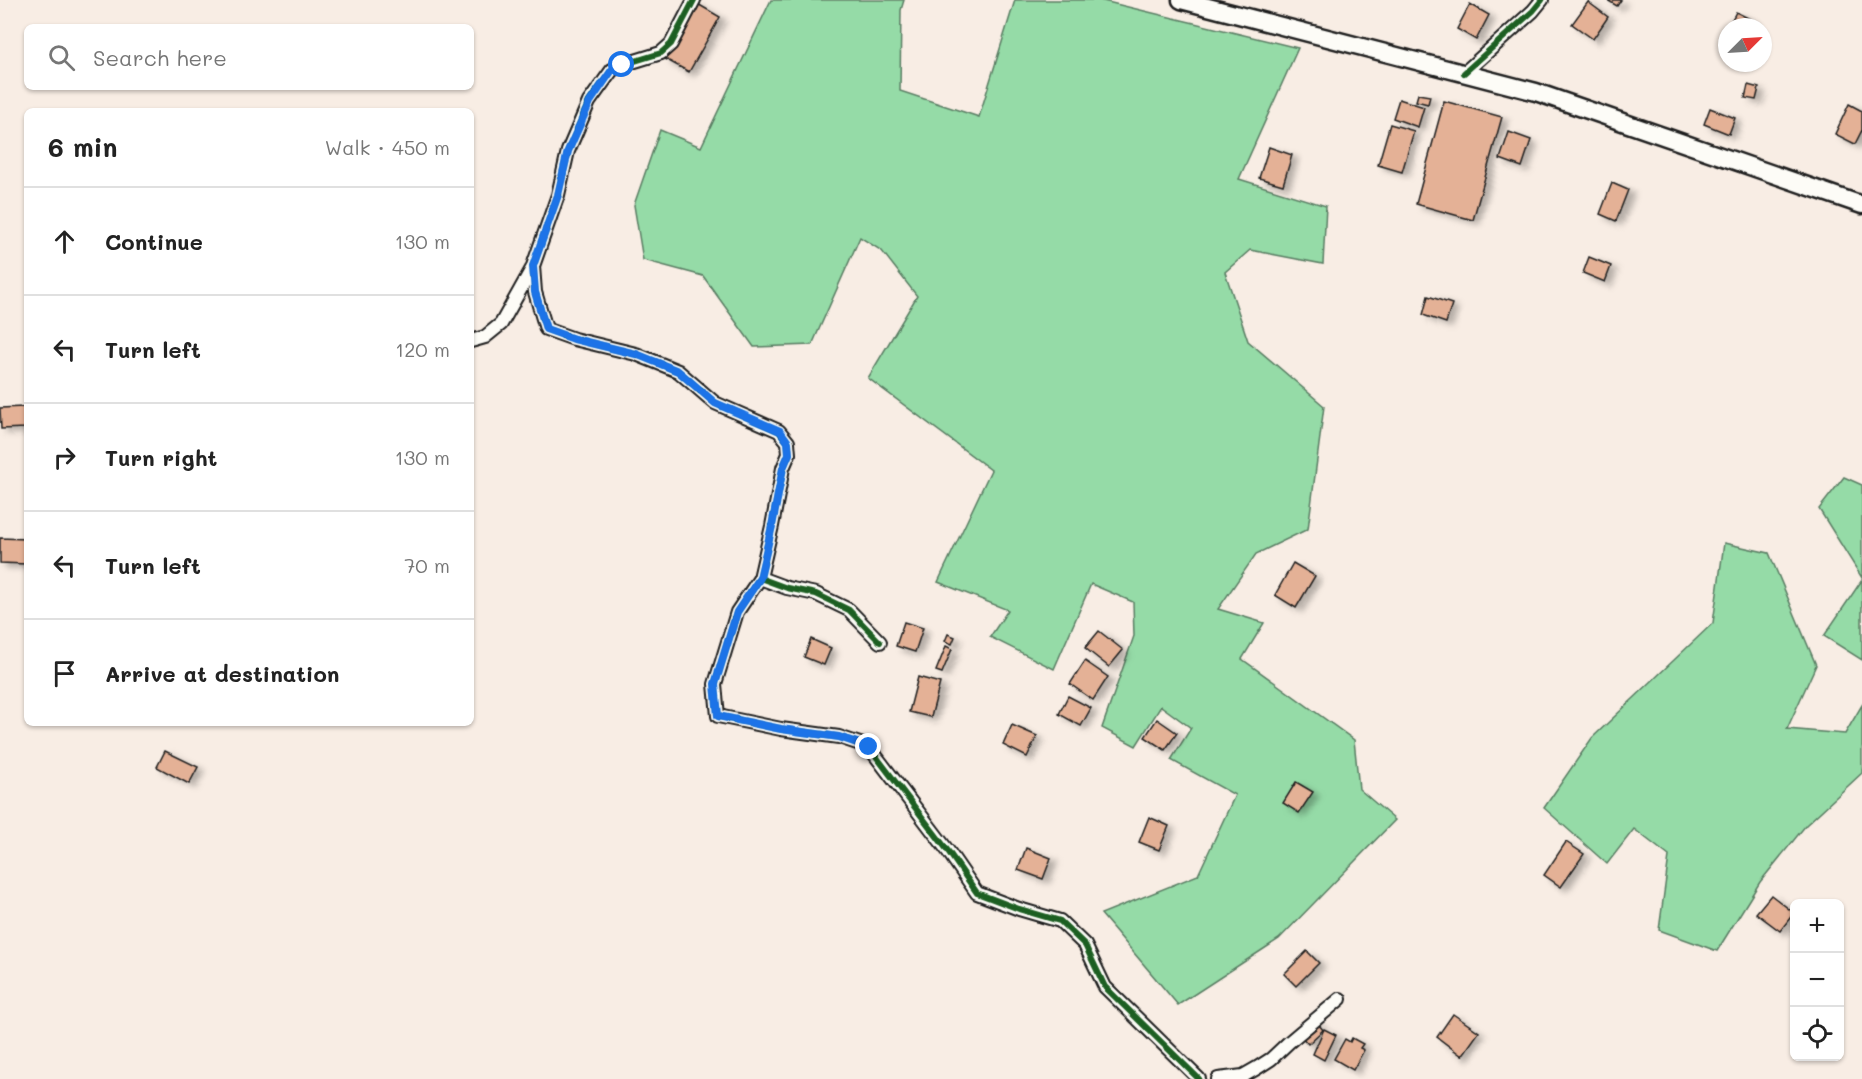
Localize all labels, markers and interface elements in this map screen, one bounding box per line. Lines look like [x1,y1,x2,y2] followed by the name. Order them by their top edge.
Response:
[1718,18,1772,72] north arrow
[24,24,474,90] search box
[45,41,78,74] icon: search
[93,43,227,72] text: Search here
[608,51,634,77] route start
[48,130,117,164] text: 6 min
[325,134,450,160] text: Walk · 450 m
[48,225,81,258] icon: ahead
[105,227,203,256] text: Continue
[395,228,450,254] text: 130 m
[48,333,81,366] icon: left
[105,335,201,364] text: Turn left
[395,336,450,362] text: 120 m
[48,441,81,474] icon: right
[105,443,217,472] text: Turn right
[395,444,450,470] text: 130 m
[48,549,81,582] icon: left
[105,551,201,580] text: Turn left
[404,552,450,578] text: 70 m
[48,657,81,690] icon: arrive
[105,659,340,688] text: Arrive at destination
[855,733,881,759] route end
[1790,899,1844,1061] map controls
[1790,899,1844,953] button: +
[1790,953,1844,1007] button: −
[1790,1007,1844,1061] button: locate

